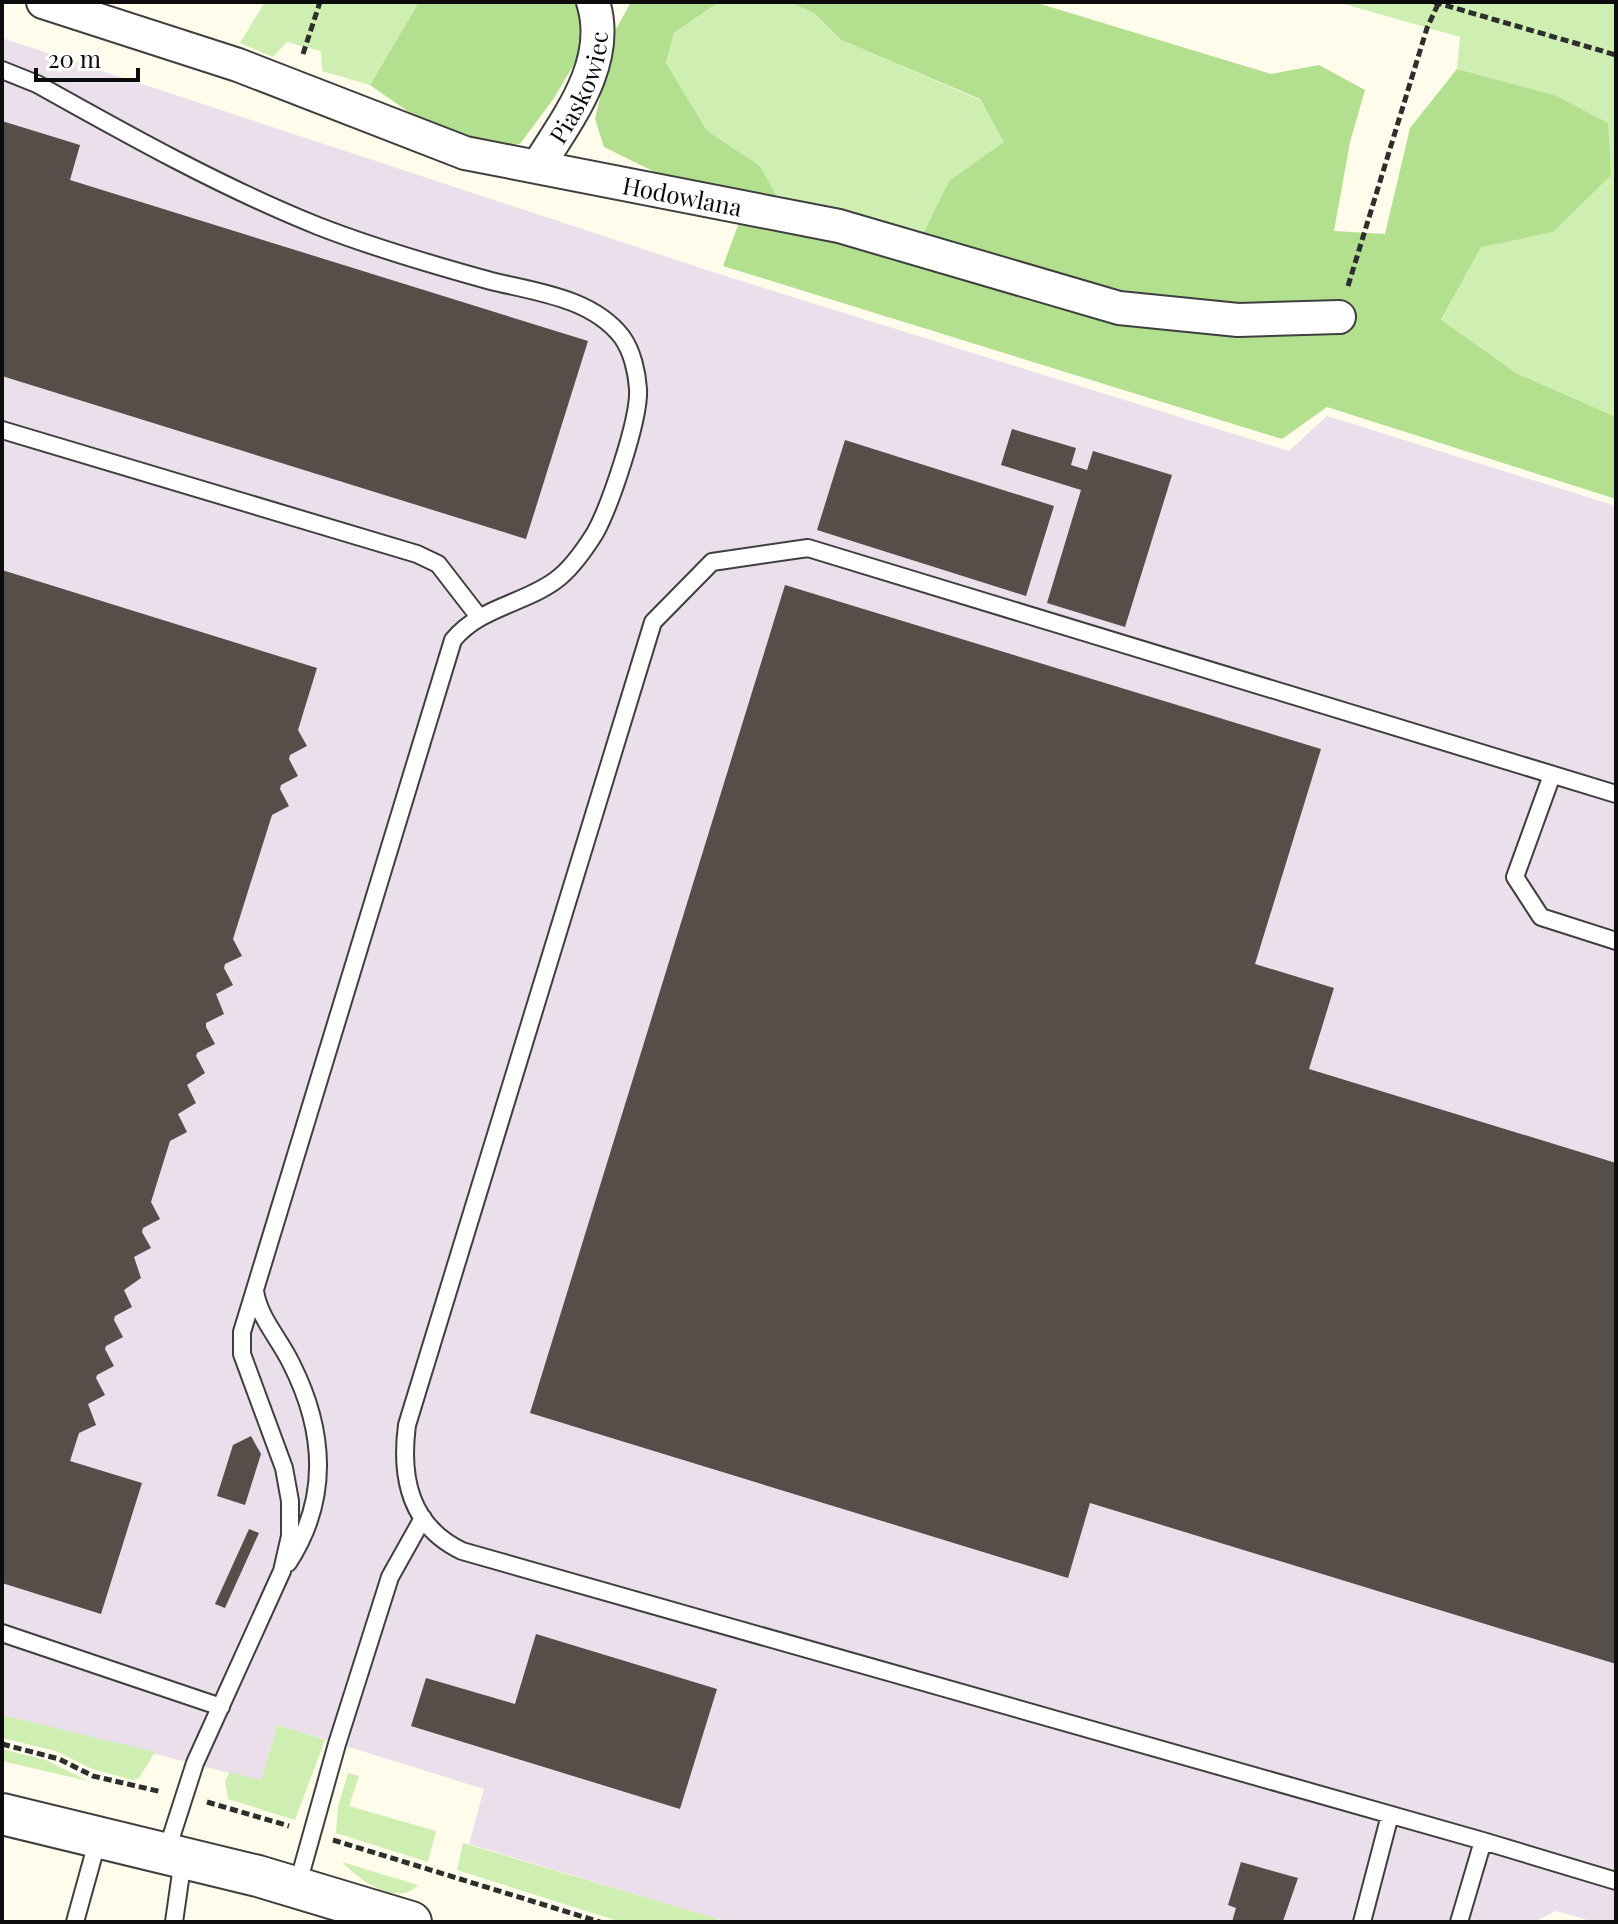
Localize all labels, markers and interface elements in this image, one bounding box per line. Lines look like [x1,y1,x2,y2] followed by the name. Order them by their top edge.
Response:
[541,31,614,149] street label: Piaskowiec
[36,32,138,82] scale bar
[48,42,101,74] text: 20 m
[620,168,745,223] street label: Hodowlana

